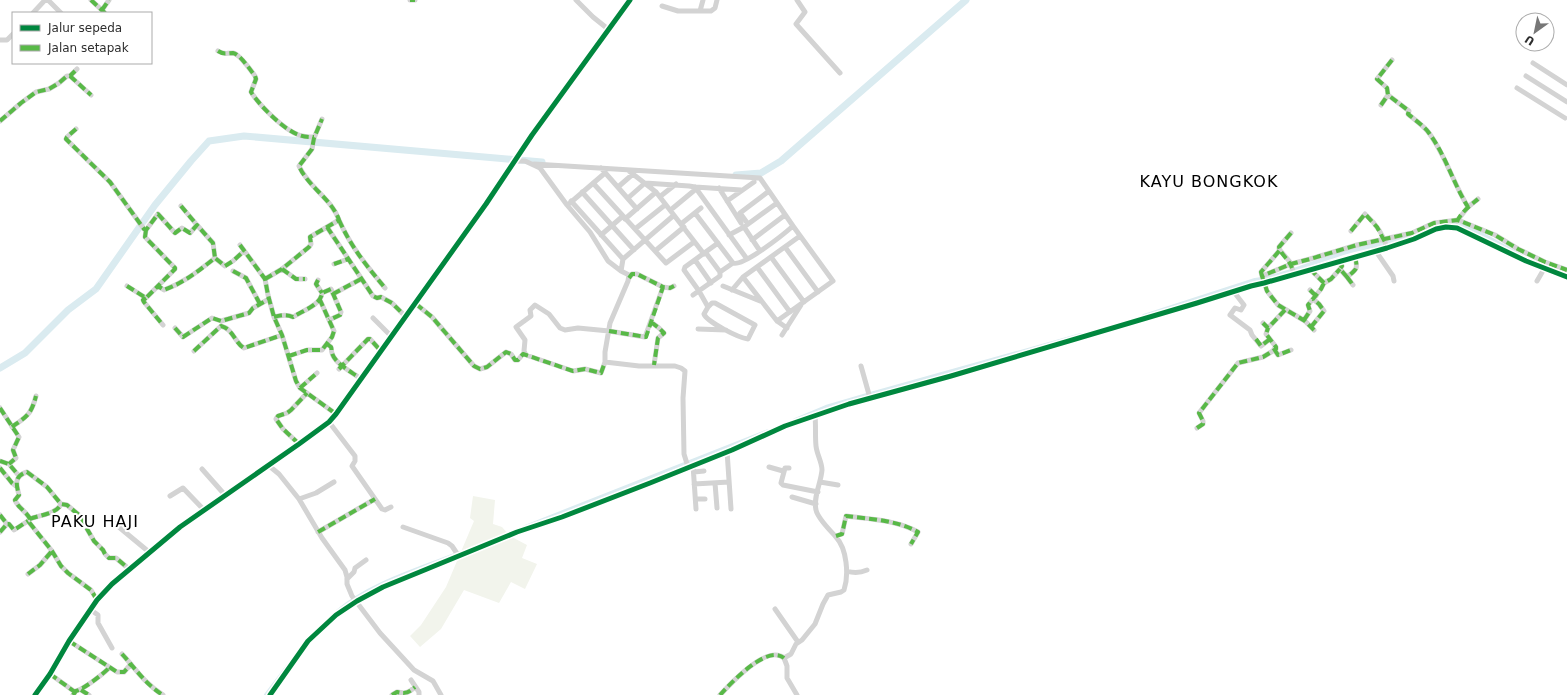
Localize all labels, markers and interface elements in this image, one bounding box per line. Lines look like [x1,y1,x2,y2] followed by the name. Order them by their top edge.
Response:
[12,12,152,64] legend
[1515,12,1555,52] north arrow
[47,21,122,35] text: Jalur sepeda
[1523,32,1537,48] text: U
[47,41,129,55] text: Jalan setapak
[1140,172,1278,191] district label: KAYU BONGKOK
[51,512,139,531] district label: PAKU HAJI

